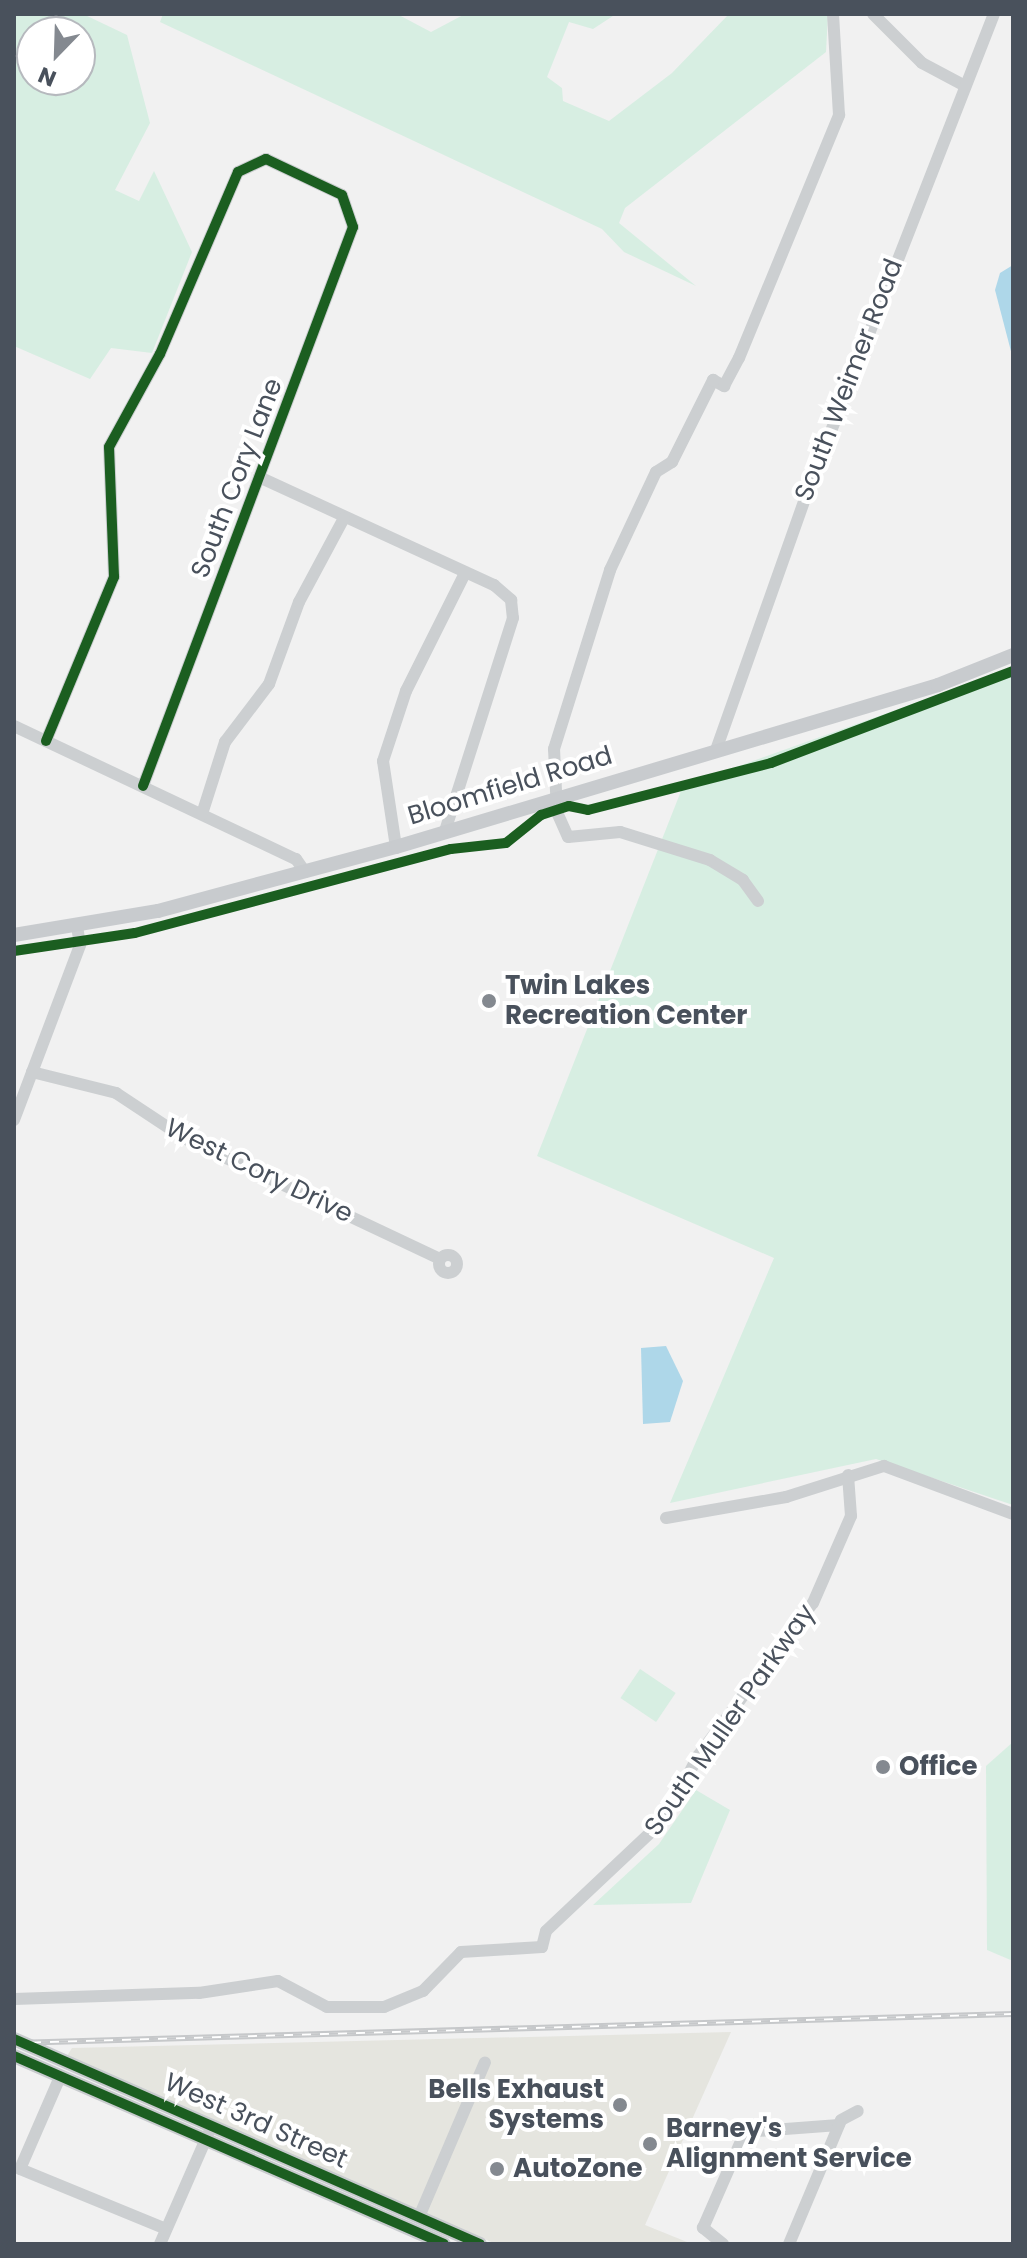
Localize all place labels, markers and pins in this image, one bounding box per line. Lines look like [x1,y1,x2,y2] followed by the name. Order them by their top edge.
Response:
[505,970,747,1032] place label: Twin Lakes Recreation Center
[480,992,498,1010] marker: Twin Lakes Recreation Center
[899,1751,978,1783] place label: Office
[874,1758,892,1776] marker: Office
[428,2074,604,2136] place label: Bells Exhaust Systems
[611,2096,629,2114] marker: Bells Exhaust Systems
[666,2113,912,2174] place label: Barney's Alignment Service
[641,2135,659,2153] marker: Barney's Alignment Service
[513,2153,642,2185] place label: AutoZone
[488,2160,506,2178] marker: AutoZone

